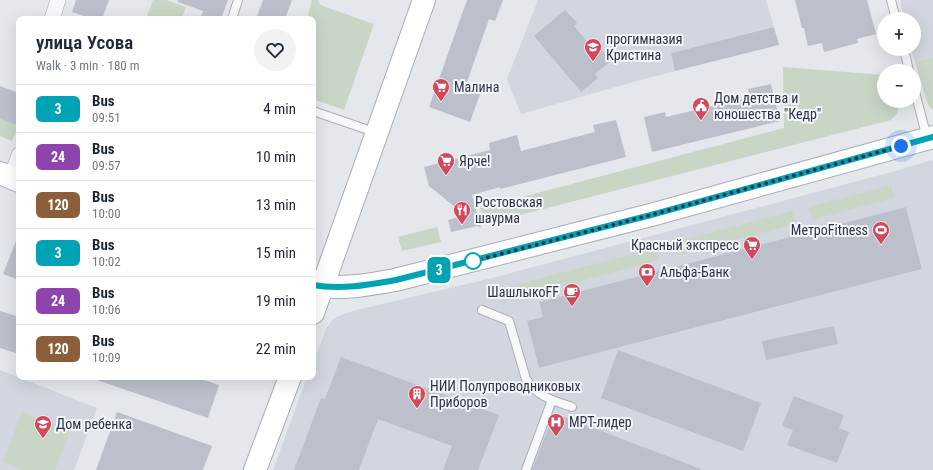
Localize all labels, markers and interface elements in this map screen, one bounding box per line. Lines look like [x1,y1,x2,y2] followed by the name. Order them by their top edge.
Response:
[877,12,921,108] map controls
[877,12,921,56] button: +
[254,29,296,71] button: heart
[36,31,133,54] text: улица Усова
[606,31,682,63] place label: прогимназия Кристина
[583,37,603,62] school or university icon: прогимназия Кристина
[36,58,140,73] text: Walk · 3 min · 180 m
[877,64,921,108] button: −
[431,77,451,102] supermarket icon: Малина
[454,79,499,95] place label: Малина
[714,90,821,122] place label: Дом детства и юношества "Кедр"
[92,92,115,110] text: Bus
[691,96,711,121] public building icon: Дом детства и юношества "Кедр"
[263,100,296,118] text: 4 min
[54,101,62,117] text: 3
[92,110,121,125] text: 09:51
[891,136,911,156] your location
[92,140,115,158] text: Bus
[256,148,296,166] text: 10 min
[51,149,65,165] text: 24
[436,151,456,176] supermarket icon: Ярче!
[459,153,491,169] place label: Ярче!
[92,158,121,173] text: 09:57
[92,188,115,206] text: Bus
[475,194,543,226] place label: Ростовская шаурма
[256,196,296,214] text: 13 min
[47,197,69,213] text: 120
[452,200,472,225] restaurant icon: Ростовская шаурма
[92,206,121,221] text: 10:00
[871,220,891,245] sports icon: МетроFitness
[791,222,868,238] place label: МетроFitness
[742,235,762,260] supermarket icon: Красный экспресс
[92,236,115,254] text: Bus
[631,237,739,253] place label: Красный экспресс
[256,244,296,262] text: 15 min
[54,245,62,261] text: 3
[464,252,482,270] unlabelled marker
[92,254,121,269] text: 10:02
[426,257,452,283] line badge: 3
[435,262,443,278] text: 3
[637,262,657,287] bank icon: Альфа-Банк
[660,264,730,280] place label: Альфа-Банк
[562,282,582,307] cafe icon: ШашлыкоFF
[92,284,115,302] text: Bus
[487,284,559,300] place label: ШашлыкоFF
[256,292,296,310] text: 19 min
[51,293,65,309] text: 24
[92,302,121,317] text: 10:06
[92,332,115,350] text: Bus
[256,340,296,358] text: 22 min
[47,341,69,357] text: 120
[92,350,121,365] text: 10:09
[430,378,581,410] place label: НИИ Полупроводниковых Приборов
[407,384,427,409] building icon: НИИ Полупроводниковых Приборов
[546,412,566,437] hospital icon: МРТ-лидер
[33,414,53,439] school or university icon: Дом ребенка
[569,414,632,430] place label: МРТ-лидер
[56,416,132,432] place label: Дом ребенка

